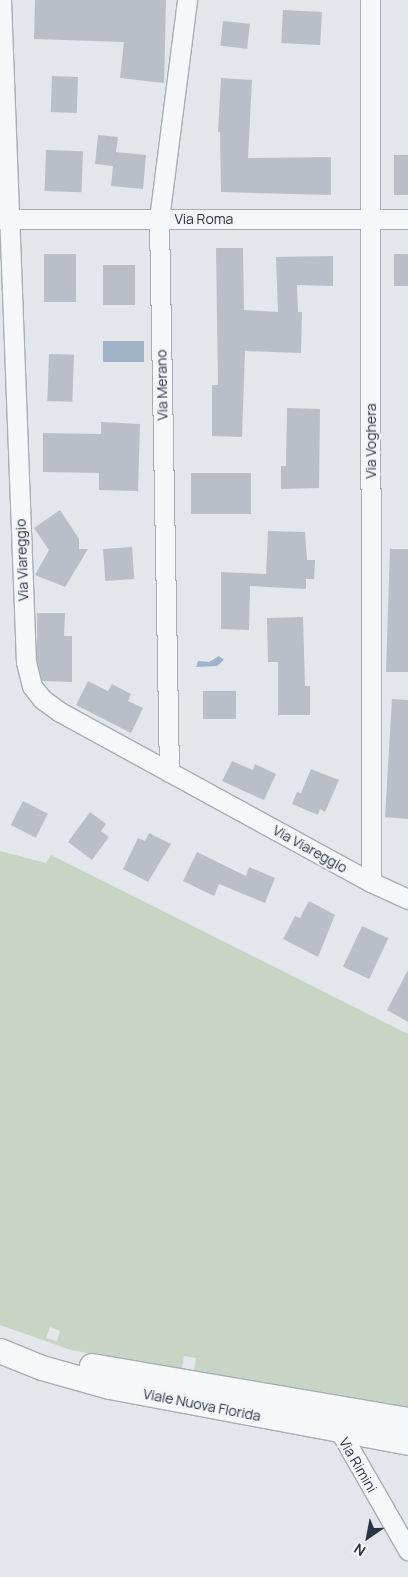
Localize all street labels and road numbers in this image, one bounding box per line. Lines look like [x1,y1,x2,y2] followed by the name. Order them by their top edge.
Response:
[175,211,233,227] street label: Via Roma
[153,349,171,421] street label: Via Merano
[363,403,379,479] street label: Via Voghera
[12,519,32,601] street label: Via Viareggio
[270,822,350,876] street label: Via Viareggio
[142,1385,262,1425] street label: Viale Nuova Florida
[336,1434,380,1496] street label: Via Rimini

